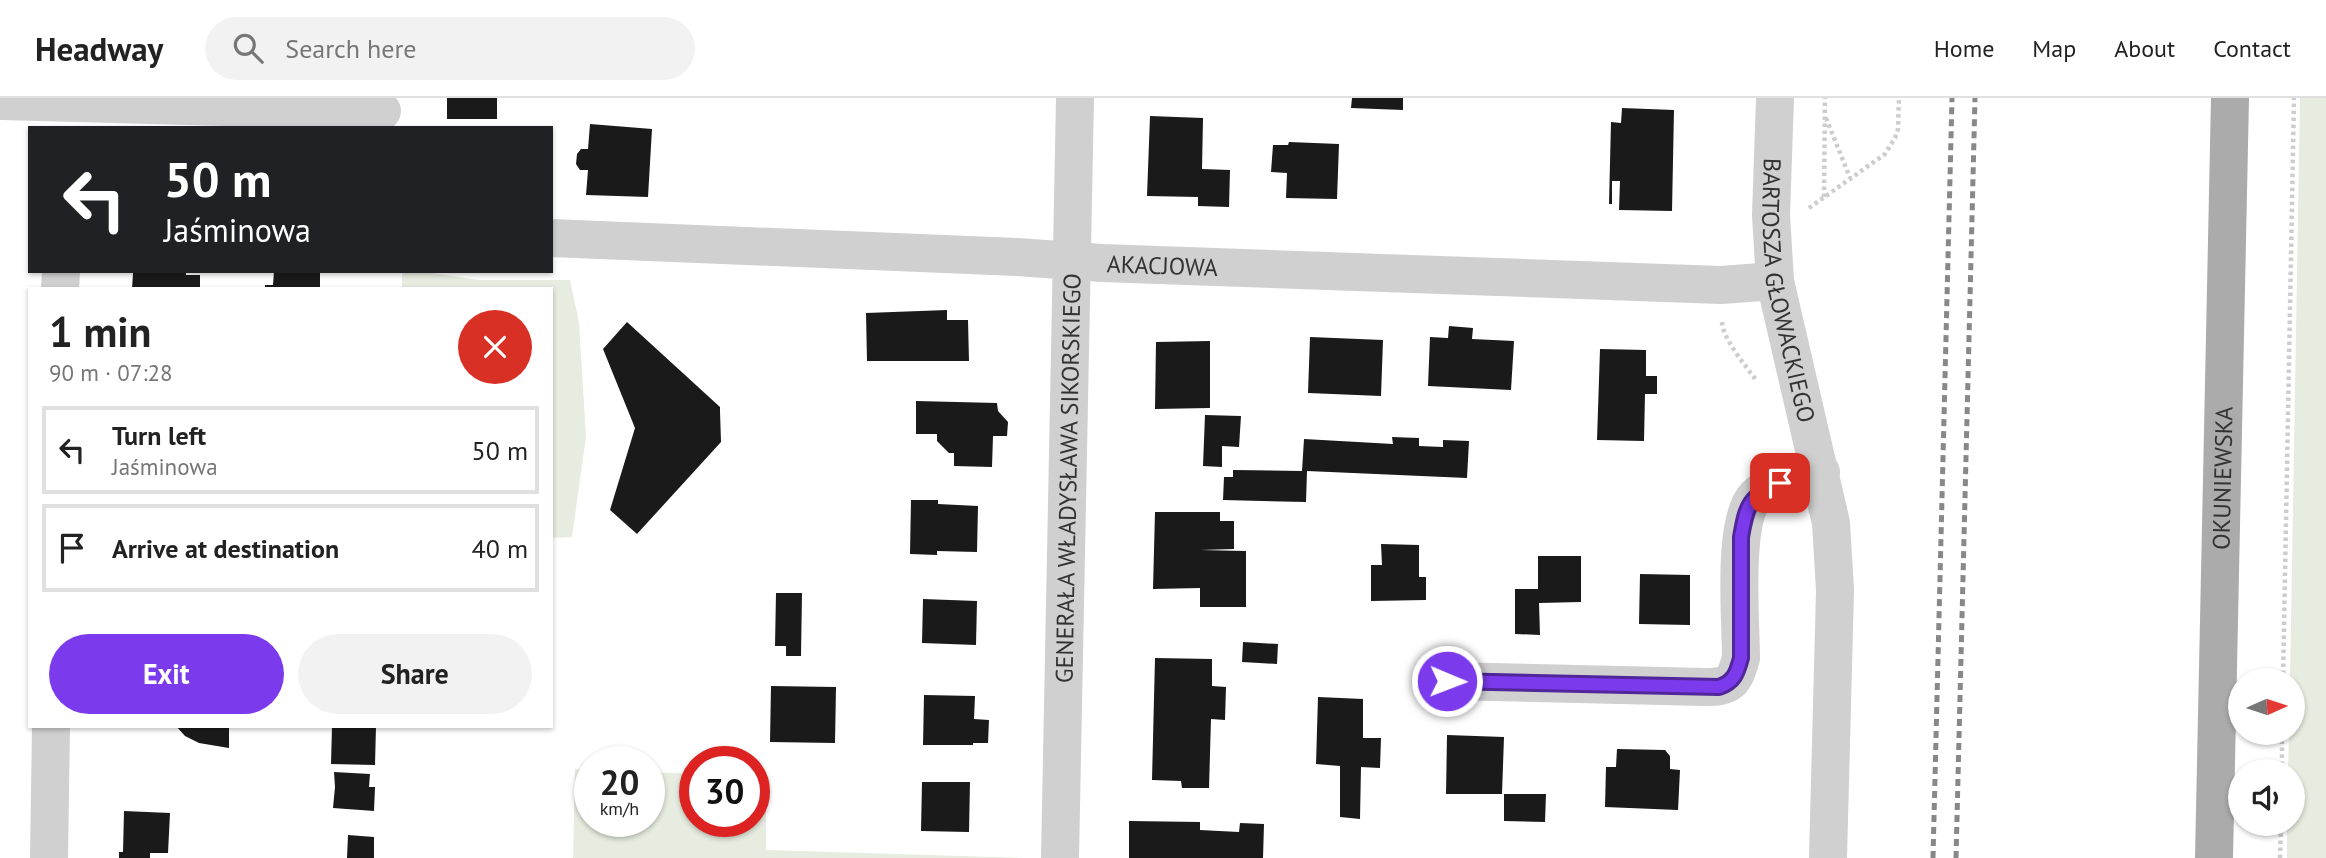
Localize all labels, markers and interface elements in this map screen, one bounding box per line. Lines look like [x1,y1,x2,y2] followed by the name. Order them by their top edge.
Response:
[205,17,695,80] search box
[35,27,163,70] text: Headway
[229,29,267,67] icon: search
[285,32,416,65] text: Search here
[1934,33,1994,64] text: Home
[2032,33,2076,64] text: Map
[2114,33,2175,64] text: About
[2213,33,2291,64] text: Contact
[164,147,271,211] text: 50 m
[49,154,140,245] icon: left
[1755,158,1823,425] street label: BARTOSZA GŁOWACKIEGO
[164,209,311,251] text: Jaśminowa
[1106,248,1219,283] street label: AKACJOWA
[1048,273,1087,683] street label: GENERAŁA WŁADYSŁAWA SIKORSKIEGO
[49,304,151,359] text: 1 min
[458,310,532,384] button: close
[49,358,173,387] text: 90 m · 07:28
[2205,406,2239,550] street label: OKUNIEWSKA
[112,419,206,452] text: Turn left
[53,431,91,469] icon: left
[472,434,528,467] text: 50 m
[112,452,218,481] text: Jaśminowa
[1750,453,1810,513] pin
[1761,464,1799,502] icon: arrive
[53,529,91,567] icon: arrive
[112,532,339,565] text: Arrive at destination
[472,532,528,565] text: 40 m
[49,634,284,714] button: Exit
[298,634,532,714] button: Share
[1410,644,1484,718] position arrow
[2228,668,2305,746] north arrow
[2228,668,2305,836] map controls
[679,746,770,837] speed limit sign: 30
[600,759,639,805] text: 20
[2228,759,2305,836] button: sound
[600,797,639,820] text: km/h

